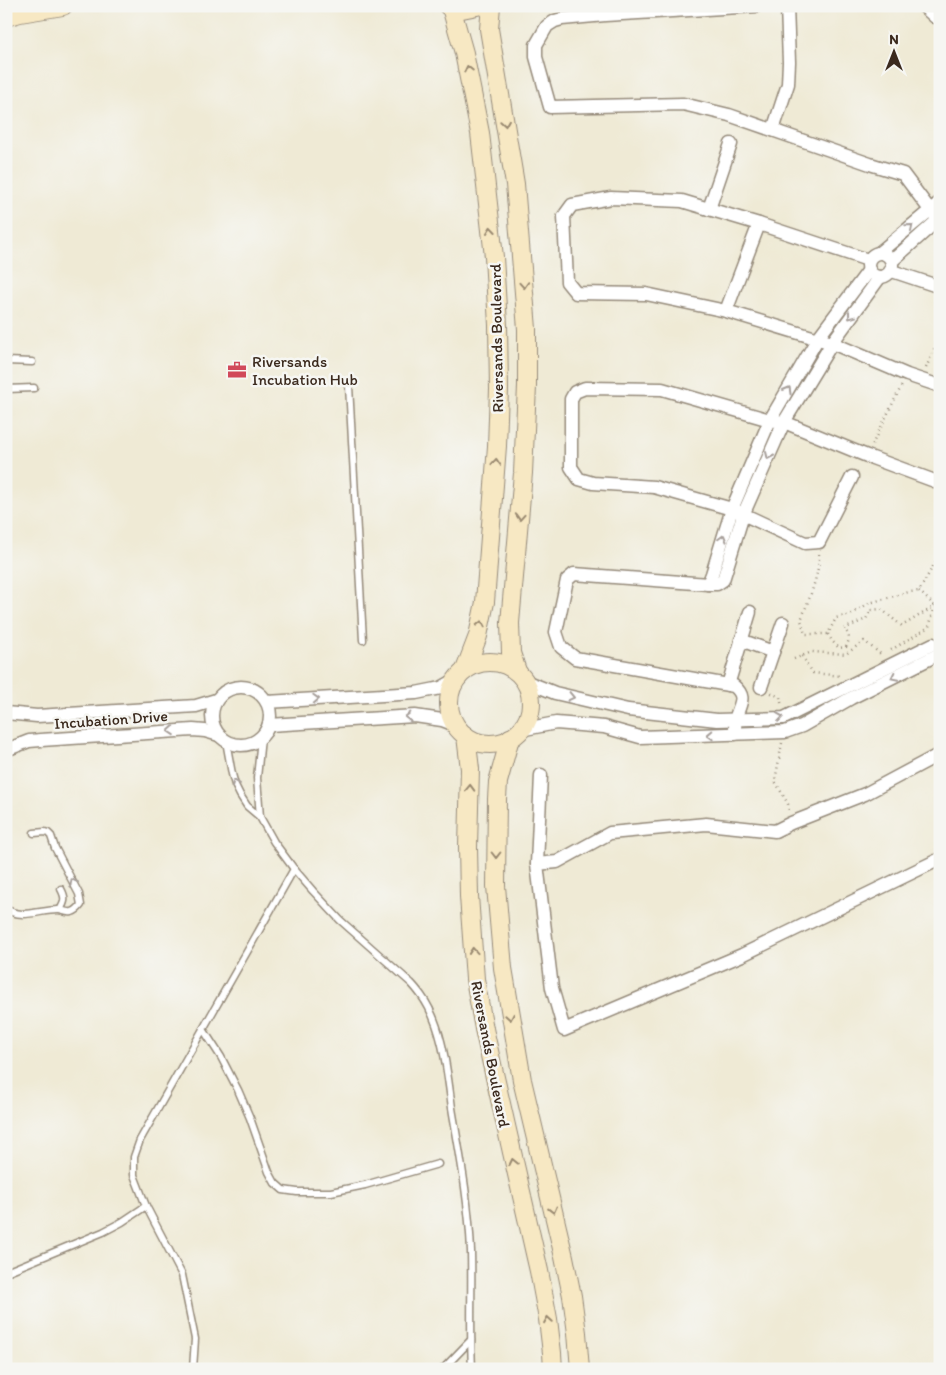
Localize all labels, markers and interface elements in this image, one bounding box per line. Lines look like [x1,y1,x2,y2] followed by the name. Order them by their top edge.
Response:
[868,28,918,78] north arrow
[889,31,899,48] text: N
[463,65,473,74] one-way arrow
[500,119,510,128] one-way arrow
[904,224,913,233] one-way arrow
[486,225,497,233] one-way arrow
[486,263,507,413] street label: Riversands Boulevard
[518,281,529,289] one-way arrow
[849,310,857,319] one-way arrow
[252,352,358,389] place label: Riversands Incubation Hub
[226,359,248,381] office icon: Riversands Incubation Hub
[781,386,791,395] one-way arrow
[765,451,775,460] one-way arrow
[491,458,502,466] one-way arrow
[515,513,526,521] one-way arrow
[717,535,727,543] one-way arrow
[475,619,485,628] one-way arrow
[890,671,899,681] one-way arrow
[567,691,576,702] one-way arrow
[312,694,320,705] one-way arrow
[54,706,169,733] street label: Incubation Drive
[403,711,411,722] one-way arrow
[777,712,785,723] one-way arrow
[167,726,175,737] one-way arrow
[705,729,713,740] one-way arrow
[231,779,241,788] one-way arrow
[465,784,475,792] one-way arrow
[491,852,501,859] one-way arrow
[69,878,79,887] one-way arrow
[468,946,479,954] one-way arrow
[467,979,514,1129] street label: Riversands Boulevard
[505,1012,515,1021] one-way arrow
[508,1157,519,1166] one-way arrow
[547,1205,558,1214] one-way arrow
[543,1316,553,1325] one-way arrow

